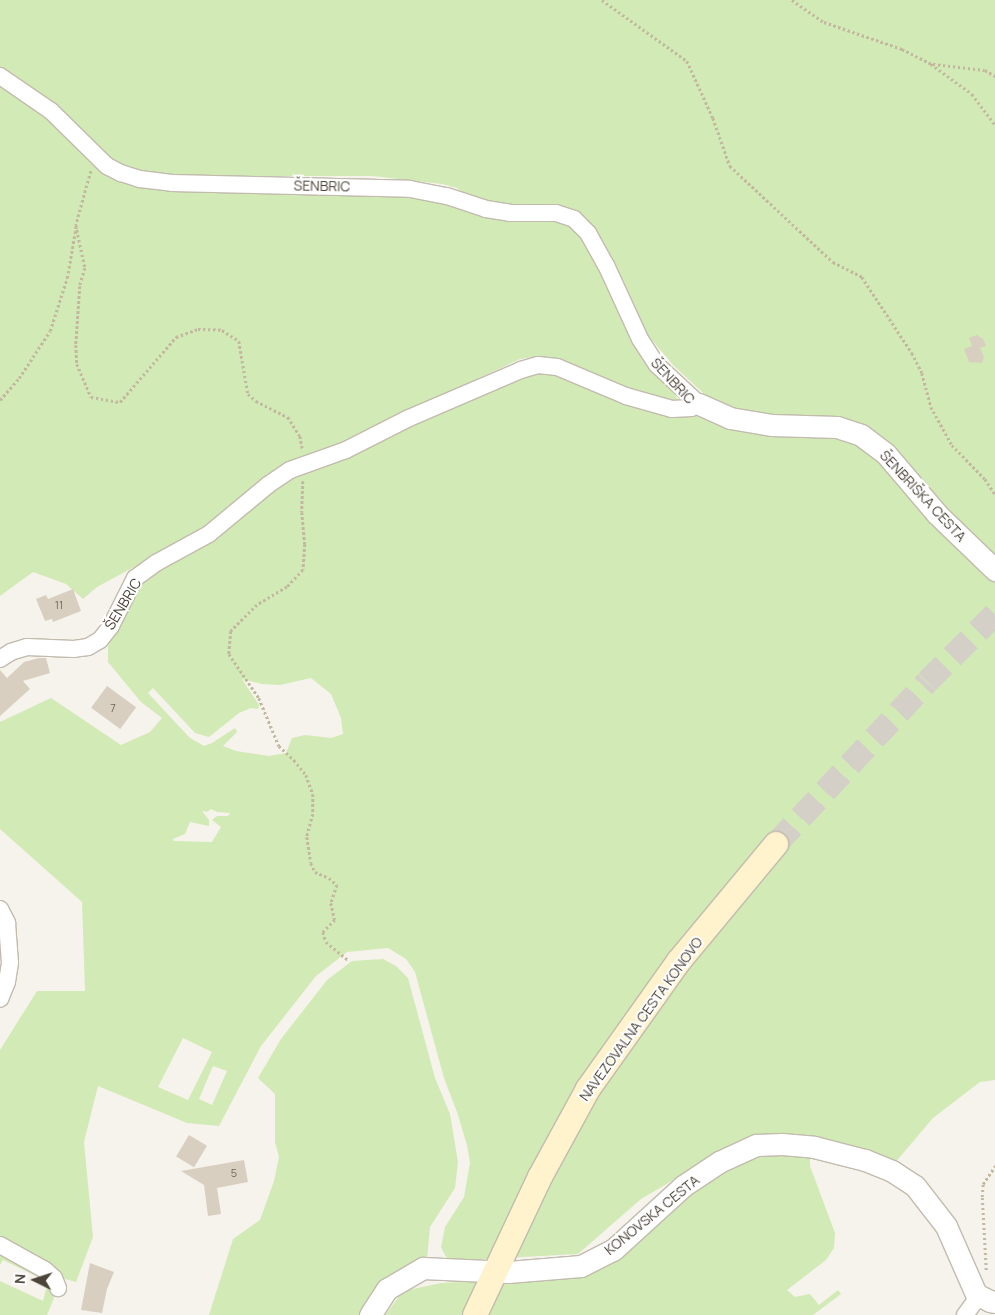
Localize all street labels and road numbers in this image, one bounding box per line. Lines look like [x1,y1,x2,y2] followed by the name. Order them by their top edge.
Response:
[293,177,351,195] street label: ŠENBRIC
[647,354,699,408] street label: ŠENBRIC
[876,447,970,545] street label: ŠENBRIŠKA CESTA
[101,575,145,633] street label: ŠENBRIC
[576,934,706,1104] street label: NAVEZOVALNA CESTA KONOVO
[601,1172,703,1258] street label: KONOVSKA CESTA

